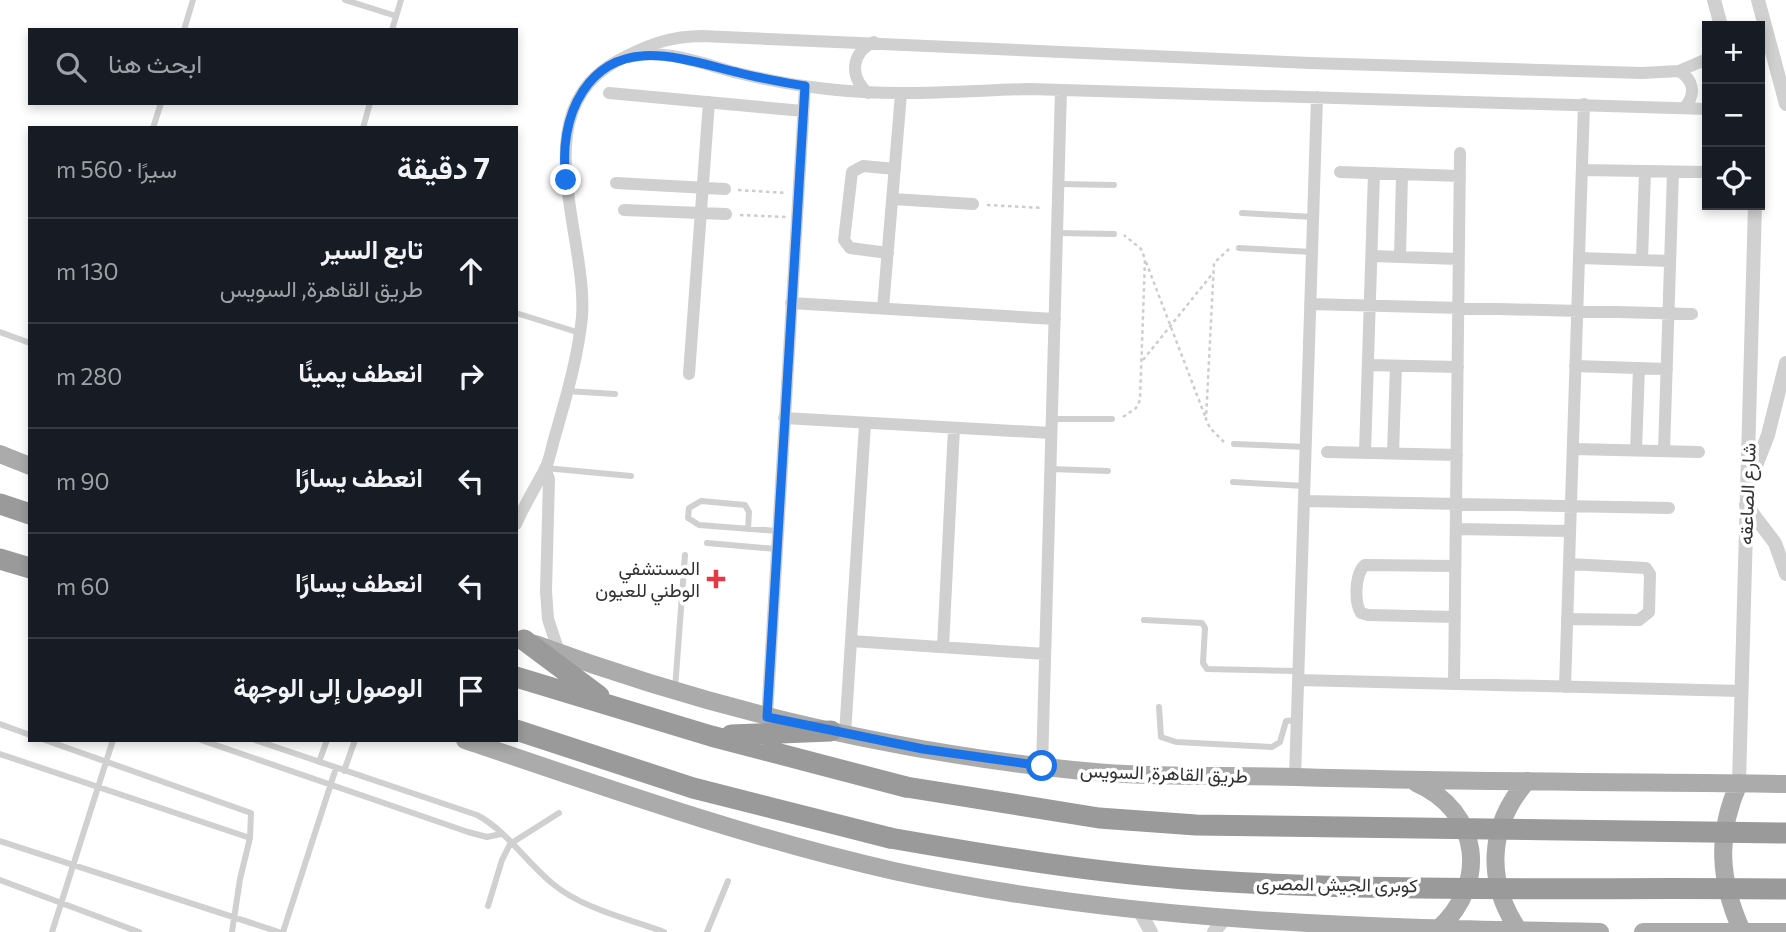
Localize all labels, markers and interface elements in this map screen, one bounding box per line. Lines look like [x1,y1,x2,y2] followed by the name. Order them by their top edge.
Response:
[1702,21,1765,210] map controls
[1702,21,1765,84] button: +
[28,28,518,105] search box
[108,47,202,78] text: ابحث هنا
[52,48,90,86] icon: search
[1702,84,1765,147] button: −
[1702,147,1765,210] button: locate
[397,148,490,185] text: 7 دقيقة
[56,155,177,183] text: سيرًا · 560 m
[550,164,581,195] route end
[321,233,423,264] text: تابع السير
[452,252,490,290] icon: ahead
[56,257,118,285] text: 130 m
[220,274,423,302] text: طريق القاهرة, السويس
[298,356,423,387] text: انعطف يمينًا
[452,357,490,395] icon: right
[56,362,122,390] text: 280 m
[1733,442,1762,546] street label: شارع الصاعقه
[295,461,423,492] text: انعطف يسارًا
[452,462,490,500] icon: left
[56,467,109,495] text: 90 m
[595,556,700,606] place label: المستشفي الوطني للعيون
[295,566,423,597] text: انعطف يسارًا
[452,567,490,605] icon: left
[706,569,726,589] marker: المستشفي الوطني للعيون
[56,572,109,600] text: 60 m
[233,671,423,702] text: الوصول إلى الوجهة
[452,672,490,710] icon: arrive
[1026,750,1057,781] route start
[1080,758,1248,788] street label: طريق القاهرة, السويس
[1256,871,1418,897] street label: كوبرى الجيش المصرى

